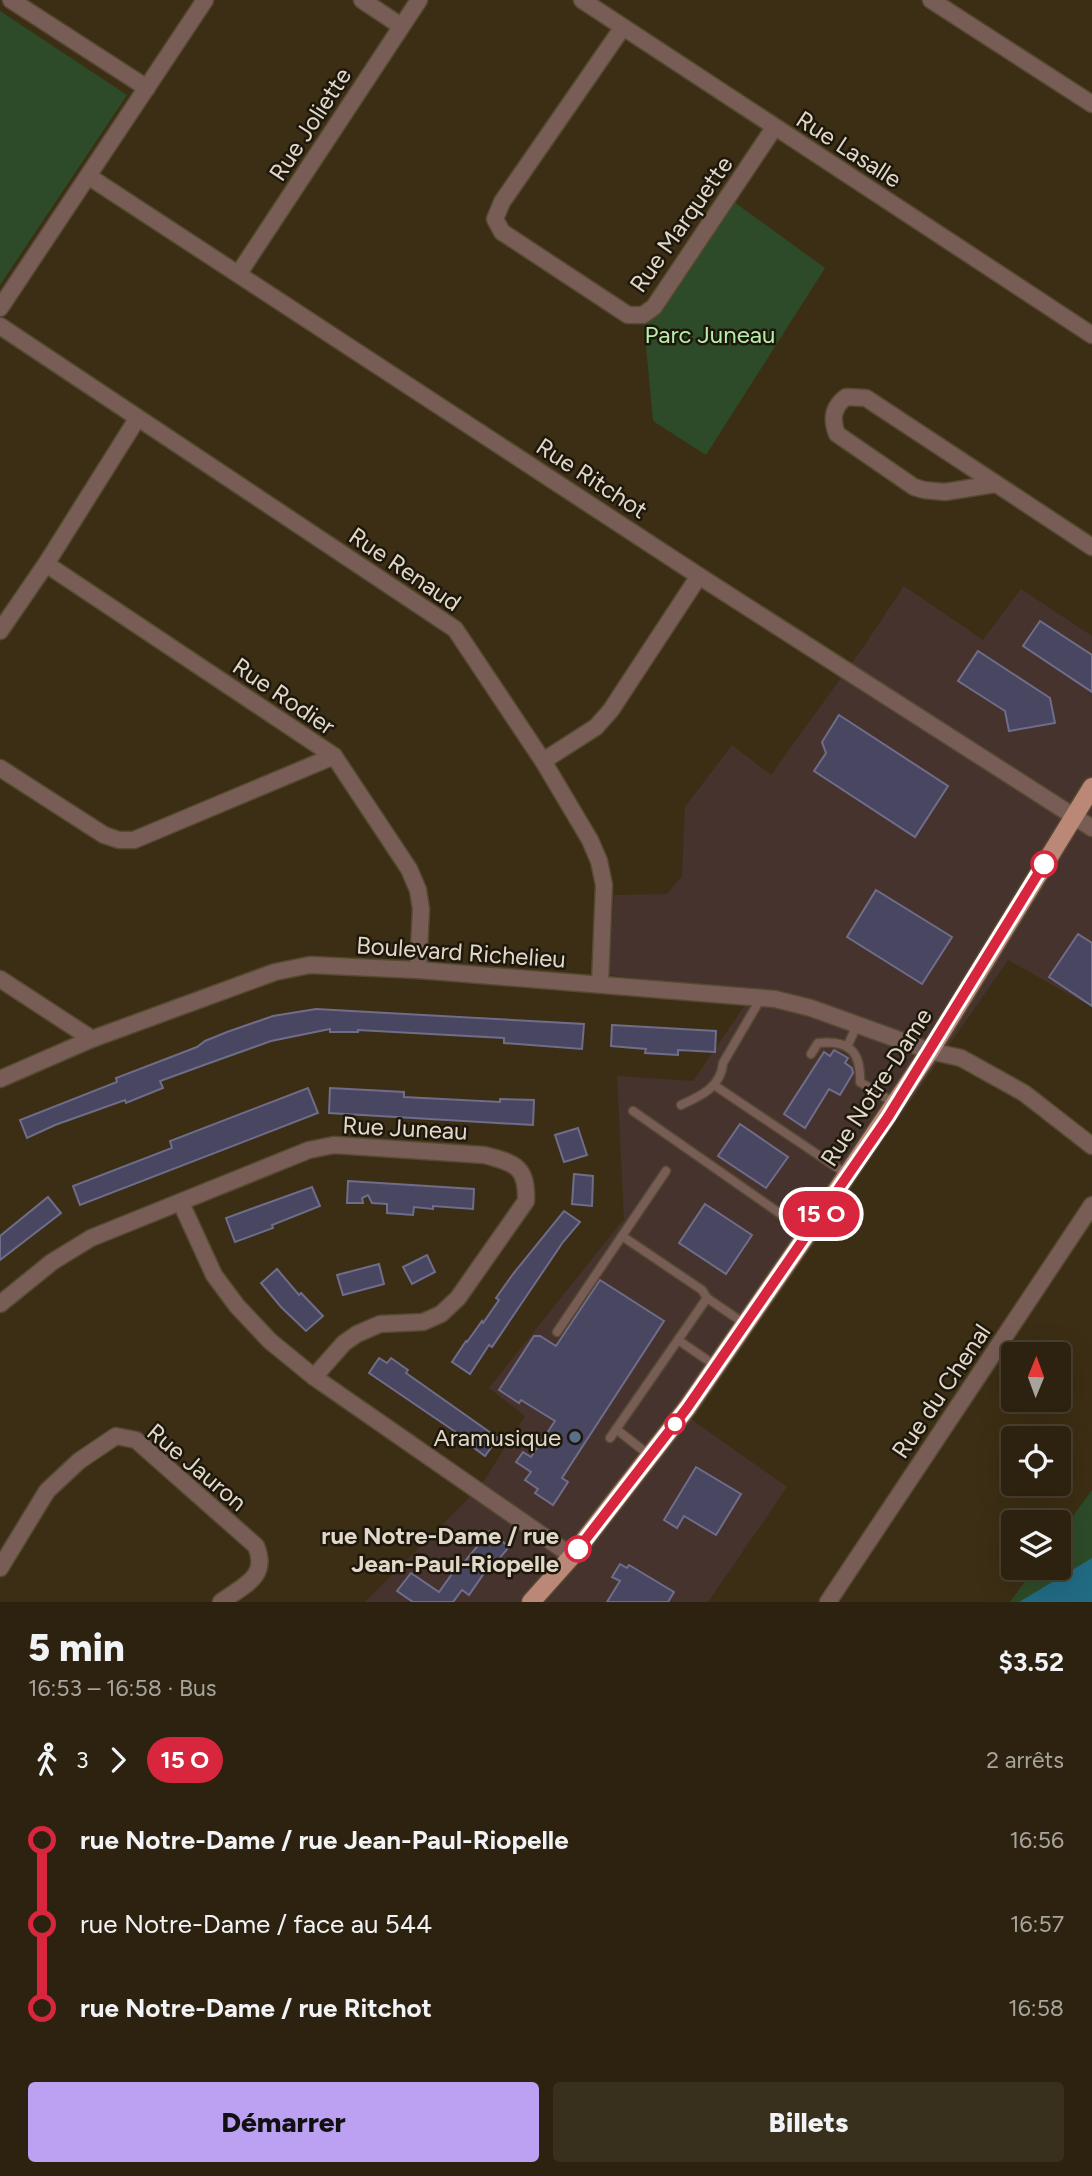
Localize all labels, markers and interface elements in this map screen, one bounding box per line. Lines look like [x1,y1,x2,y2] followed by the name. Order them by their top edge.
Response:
[263,62,357,186] street label: Rue Joliette
[791,104,907,194] street label: Rue Lasalle
[623,150,739,298] street label: Rue Marquette
[645,320,775,349] park label: Parc Juneau
[531,431,653,525] street label: Rue Ritchot
[344,521,466,617] street label: Rue Renaud
[227,651,341,741] street label: Rue Rodier
[1031,851,1057,877] unlabelled marker
[355,930,567,974] street label: Boulevard Richelieu
[814,1003,938,1171] street label: Rue Notre-Dame
[342,1110,468,1146] street label: Rue Juneau
[772,1191,870,1237] line badge: 15 O
[797,1199,845,1228] text: 15 O
[885,1318,997,1464] street label: Rue du Chenal
[1001,1342,1071,1412] north arrow
[1001,1342,1071,1580] map controls
[665,1414,685,1434] unlabelled marker
[141,1417,253,1517] street label: Rue Jauron
[433,1423,561,1452] place label: Aramusique
[1001,1426,1071,1496] button: locate
[567,1429,583,1445] marker: Aramusique
[1001,1510,1071,1580] button: layers
[321,1521,559,1578] place label: rue Notre-Dame / rue Jean-Paul-Riopelle
[565,1536,591,1562] marker: rue Notre-Dame / rue Jean-Paul-Riopelle
[28,1625,125,1671] text: 5 min
[999,1646,1064,1678] text: $3.52
[28,1674,217,1702] text: 16:53 – 16:58 · Bus
[28,1741,66,1779] icon: walk
[99,1741,137,1779] icon: forward
[161,1745,209,1774] text: 15 O
[76,1746,89,1774] text: 3
[986,1746,1064,1774] text: 2 arrêts
[80,1824,569,1856] text: rue Notre-Dame / rue Jean-Paul-Riopelle
[1009,1826,1064,1854] text: 16:56
[80,1908,432,1940] text: rue Notre-Dame / face au 544
[1010,1910,1064,1938] text: 16:57
[80,1992,432,2024] text: rue Notre-Dame / rue Ritchot
[1008,1994,1064,2022] text: 16:58
[28,2082,539,2162] button: Démarrer
[553,2082,1064,2162] button: Billets

